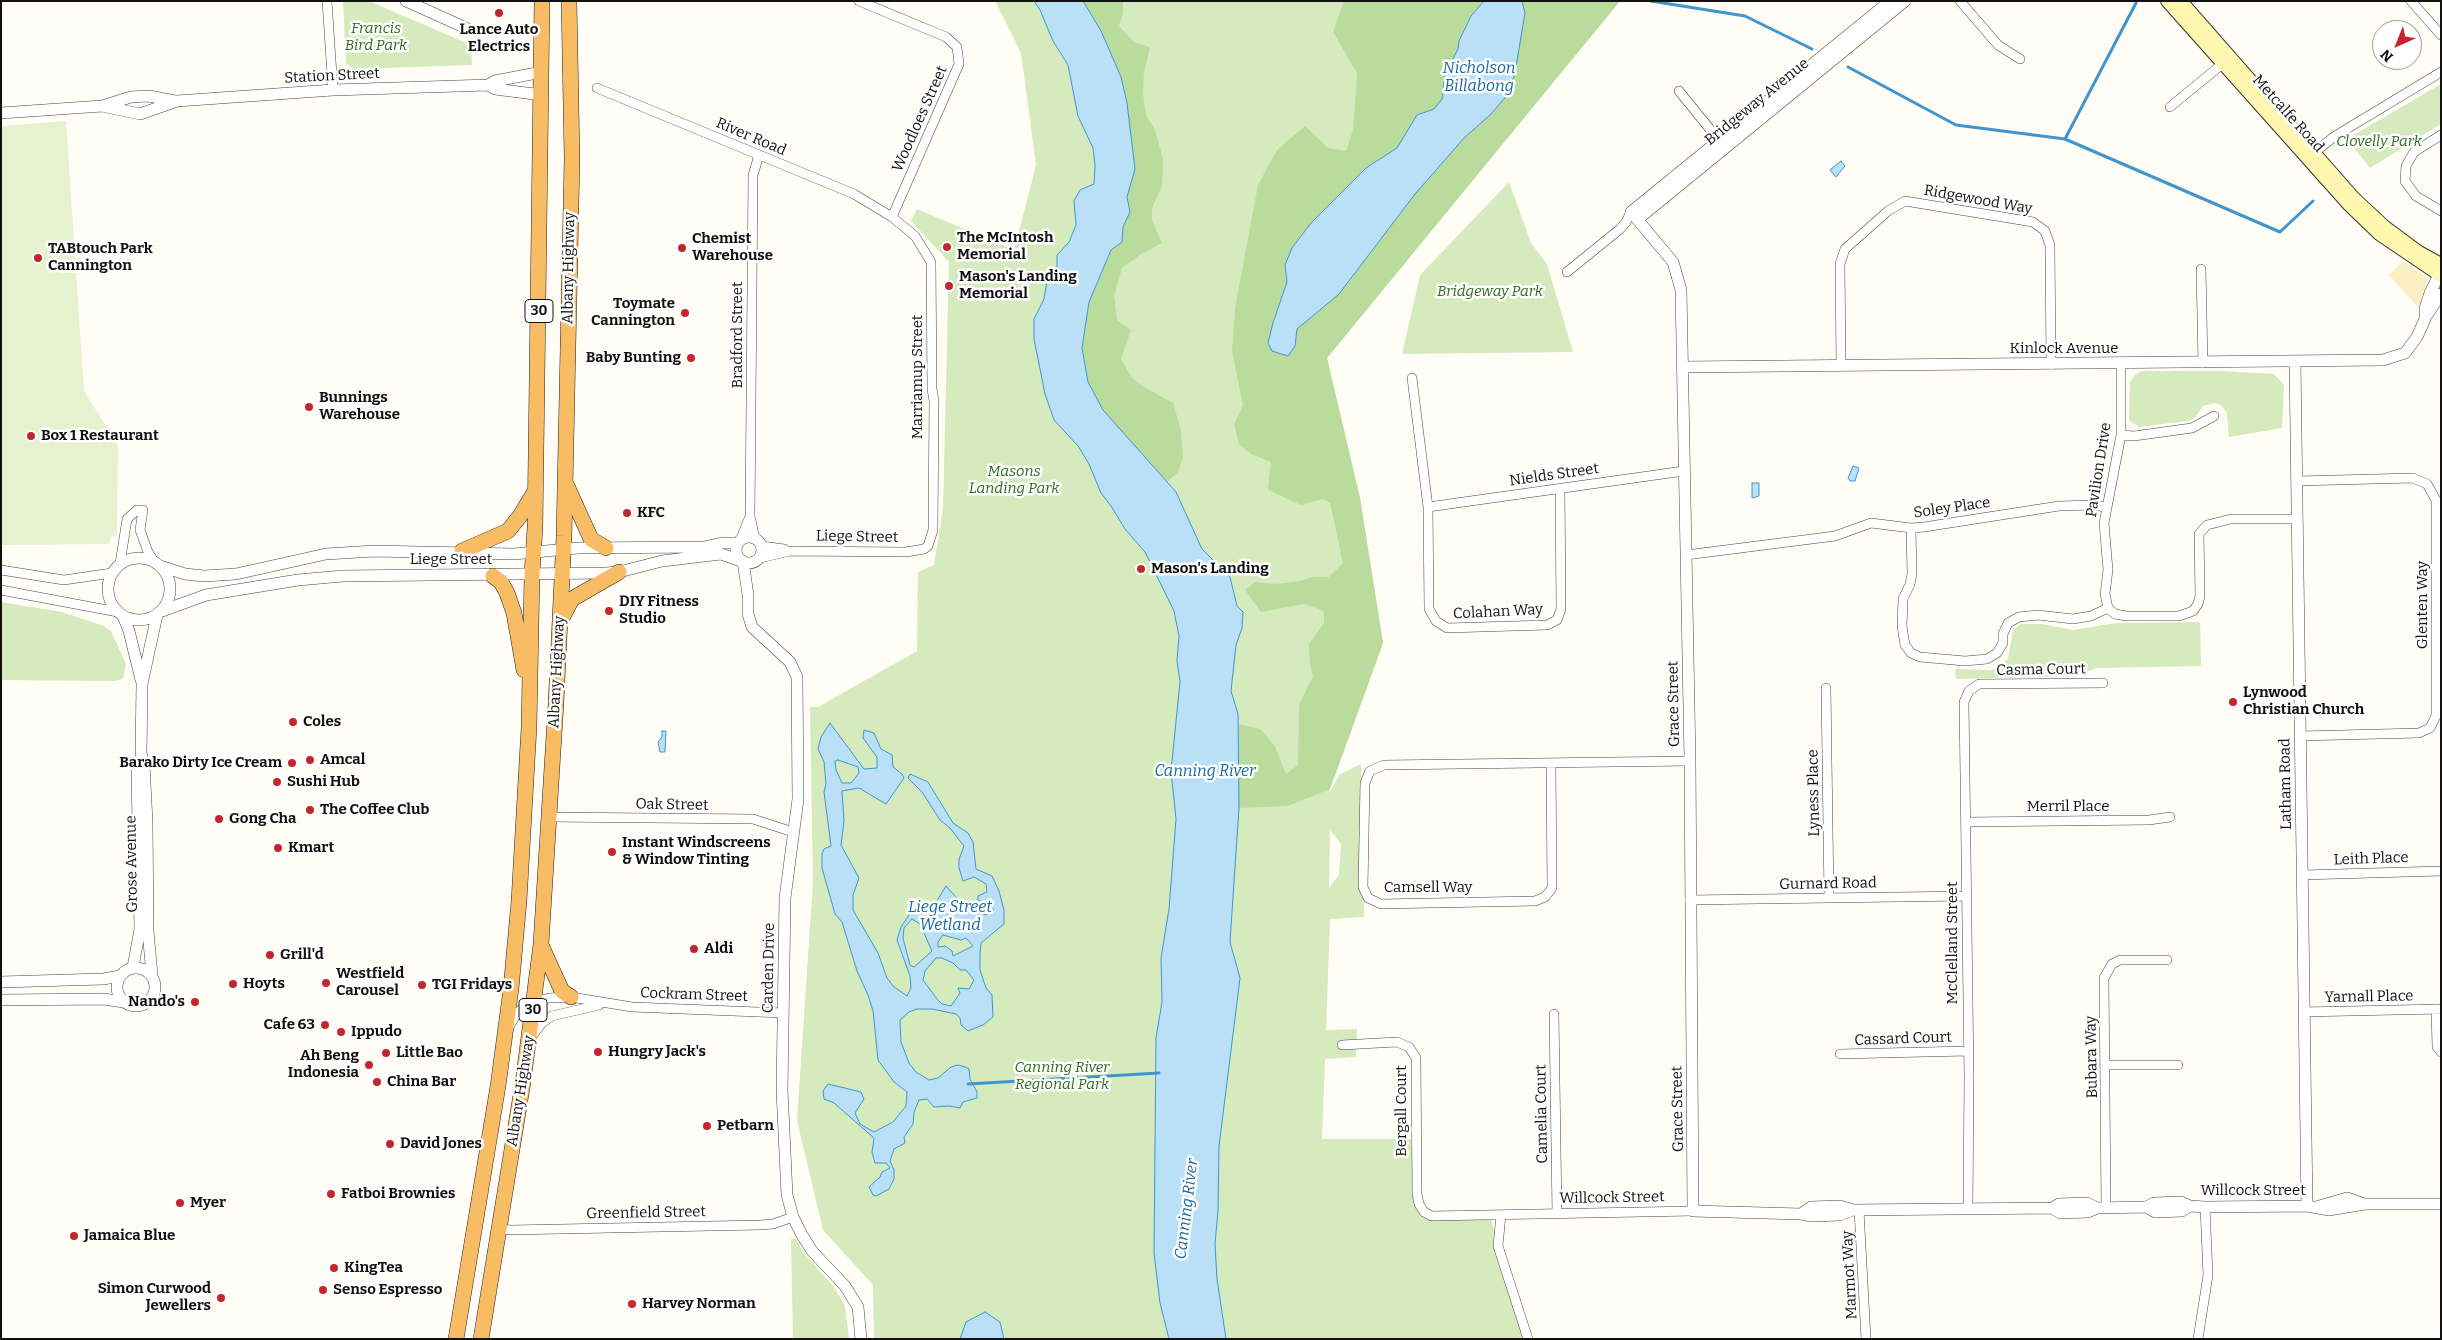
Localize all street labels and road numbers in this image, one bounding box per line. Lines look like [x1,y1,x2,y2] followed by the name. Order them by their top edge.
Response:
[1701,55,1813,149] street label: Bridgeway Avenue
[889,63,951,175] street label: Woodloes Street
[284,65,380,87] street label: Station Street
[2249,72,2327,156] street label: Metcalfe Road
[713,114,789,160] street label: River Road
[1922,182,2034,218] street label: Ridgewood Way
[559,212,579,324] street label: Albany Highway
[729,282,747,388] street label: Bradford Street
[525,300,553,322] road number: 30
[909,315,927,439] street label: Marriamup Street
[2010,340,2118,358] street label: Kinlock Avenue
[2083,421,2115,519] street label: Pavilion Drive
[1508,460,1600,490] street label: Nields Street
[1912,494,1992,522] street label: Soley Place
[816,527,898,547] street label: Liege Street
[410,551,492,569] street label: Liege Street
[2414,561,2432,649] street label: Glenten Way
[1453,601,1543,623] street label: Colahan Way
[545,615,569,729] street label: Albany Highway
[1996,660,2086,680] street label: Casma Court
[1664,661,1684,747] street label: Grace Street
[2276,738,2296,830] street label: Latham Road
[1804,749,1824,837] street label: Lyness Place
[635,795,709,815] street label: Oak Street
[2027,798,2109,816] street label: Merril Place
[122,815,142,913] street label: Grose Avenue
[2333,849,2409,869] street label: Leith Place
[1779,874,1877,894] street label: Gurnard Road
[1384,879,1472,897] street label: Camsell Way
[1944,882,1962,1004] street label: McClelland Street
[759,923,779,1013] street label: Carden Drive
[640,984,748,1006] street label: Cockram Street
[2324,987,2414,1007] street label: Yarnall Place
[519,998,547,1022] road number: 30
[2082,1015,2102,1099] street label: Bubara Way
[1854,1028,1952,1050] street label: Cassard Court
[503,1034,539,1148] street label: Albany Highway
[1532,1064,1552,1164] street label: Camelia Court
[1393,1065,1411,1157] street label: Bergall Court
[1668,1066,1688,1152] street label: Grace Street
[2200,1182,2306,1200] street label: Willcock Street
[1559,1188,1665,1208] street label: Willcock Street
[586,1203,706,1223] street label: Greenfield Street
[1839,1230,1861,1320] street label: Marmot Way

